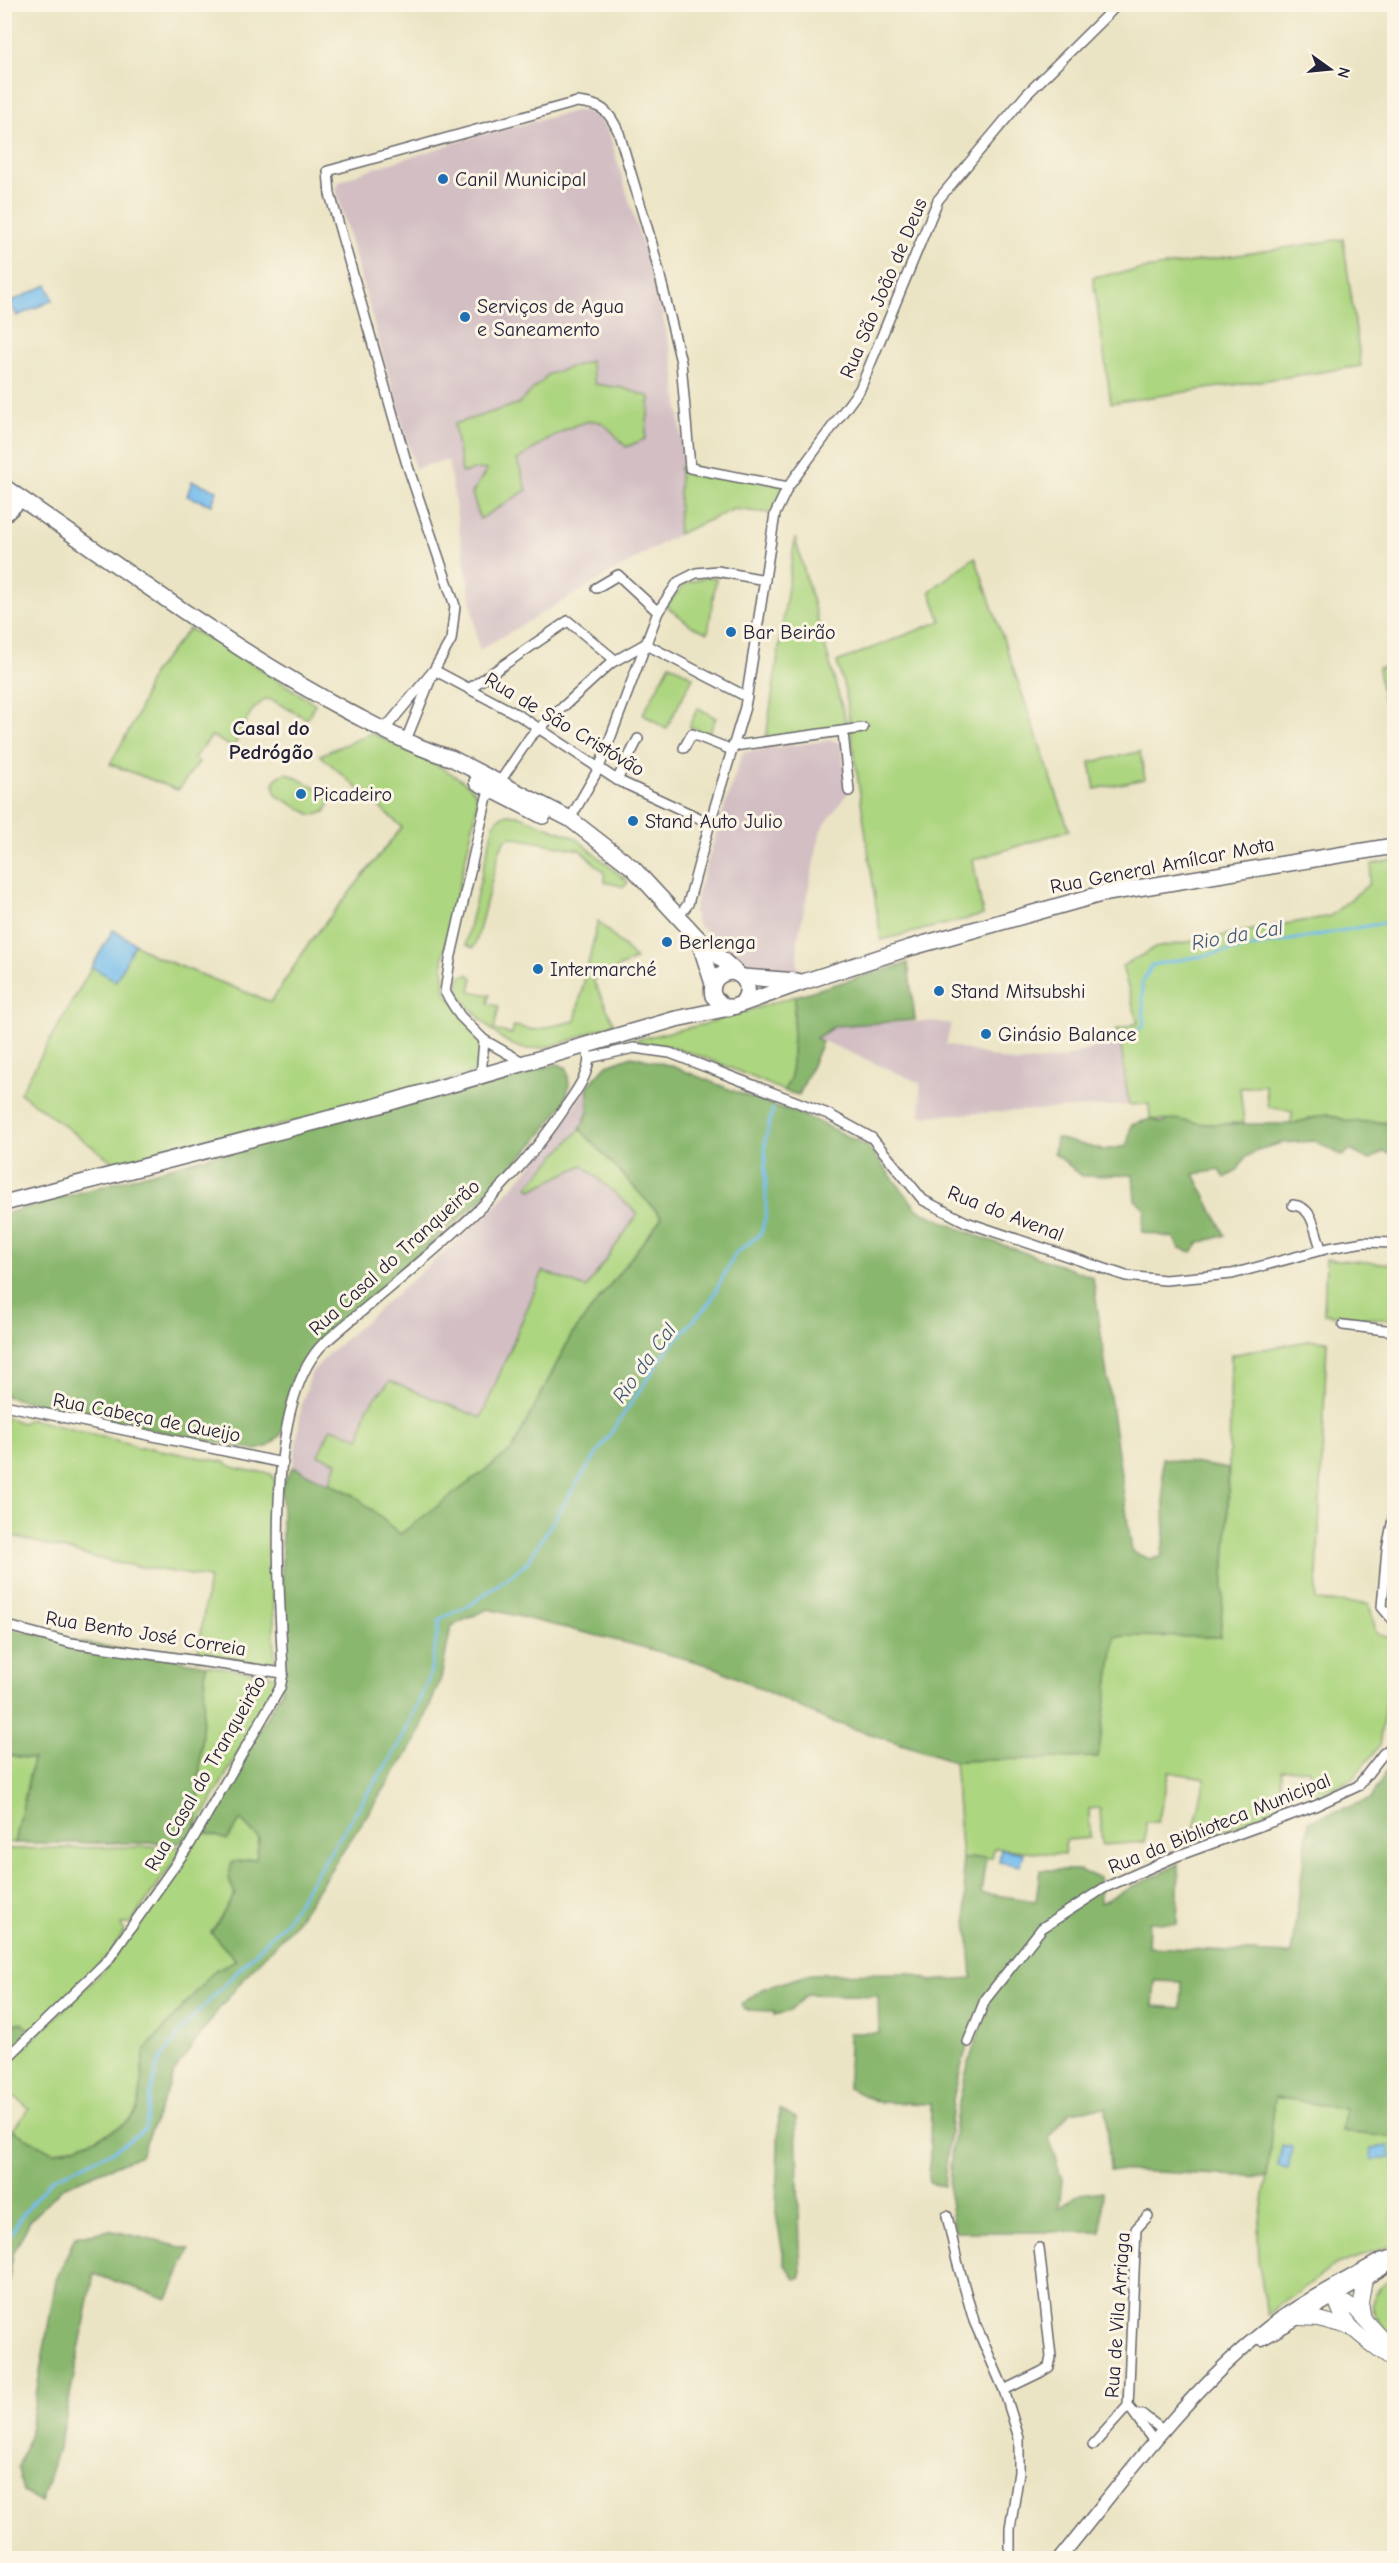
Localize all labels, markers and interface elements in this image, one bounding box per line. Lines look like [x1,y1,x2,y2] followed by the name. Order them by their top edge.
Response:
[1300,39,1360,99] north arrow
[1333,65,1354,80] text: N
[455,168,586,191] place label: Canil Municipal
[436,172,450,186] marker: Canil Municipal
[835,195,932,382] street label: Rua São João de Deus
[477,295,624,341] place label: Serviços de Agua e Saneamento
[458,310,472,324] marker: Serviços de Agua e Saneamento
[743,621,836,644] place label: Bar Beirão
[724,625,738,639] marker: Bar Beirão
[481,668,649,781] street label: Rua de São Cristóvão
[229,716,313,764] district label: Casal do Pedrógão
[313,783,392,806] place label: Picadeiro
[294,787,308,801] marker: Picadeiro
[645,810,783,833] place label: Stand Auto Julio
[626,814,640,828] marker: Stand Auto Julio
[1048,832,1276,899] street label: Rua General Amílcar Mota
[1189,915,1285,955] water label: Rio da Cal
[679,931,756,954] place label: Berlenga
[660,935,674,949] marker: Berlenga
[550,958,657,981] place label: Intermarché
[531,962,545,976] marker: Intermarché
[951,980,1086,1003] place label: Stand Mitsubshi
[932,984,946,998] marker: Stand Mitsubshi
[998,1023,1137,1046] place label: Ginásio Balance
[979,1027,993,1041] marker: Ginásio Balance
[304,1175,485,1340] street label: Rua Casal do Tranqueirão
[945,1181,1067,1246] street label: Rua do Avenal
[607,1318,681,1408] water label: Rio da Cal
[51,1388,243,1447] street label: Rua Cabeça de Queijo
[44,1606,248,1661] street label: Rua Bento José Correia
[140,1671,271,1875] street label: Rua Casal do Tranqueirão
[1105,1768,1334,1879] street label: Rua da Biblioteca Municipal
[1100,2231,1135,2399] street label: Rua de Vila Arriaga

